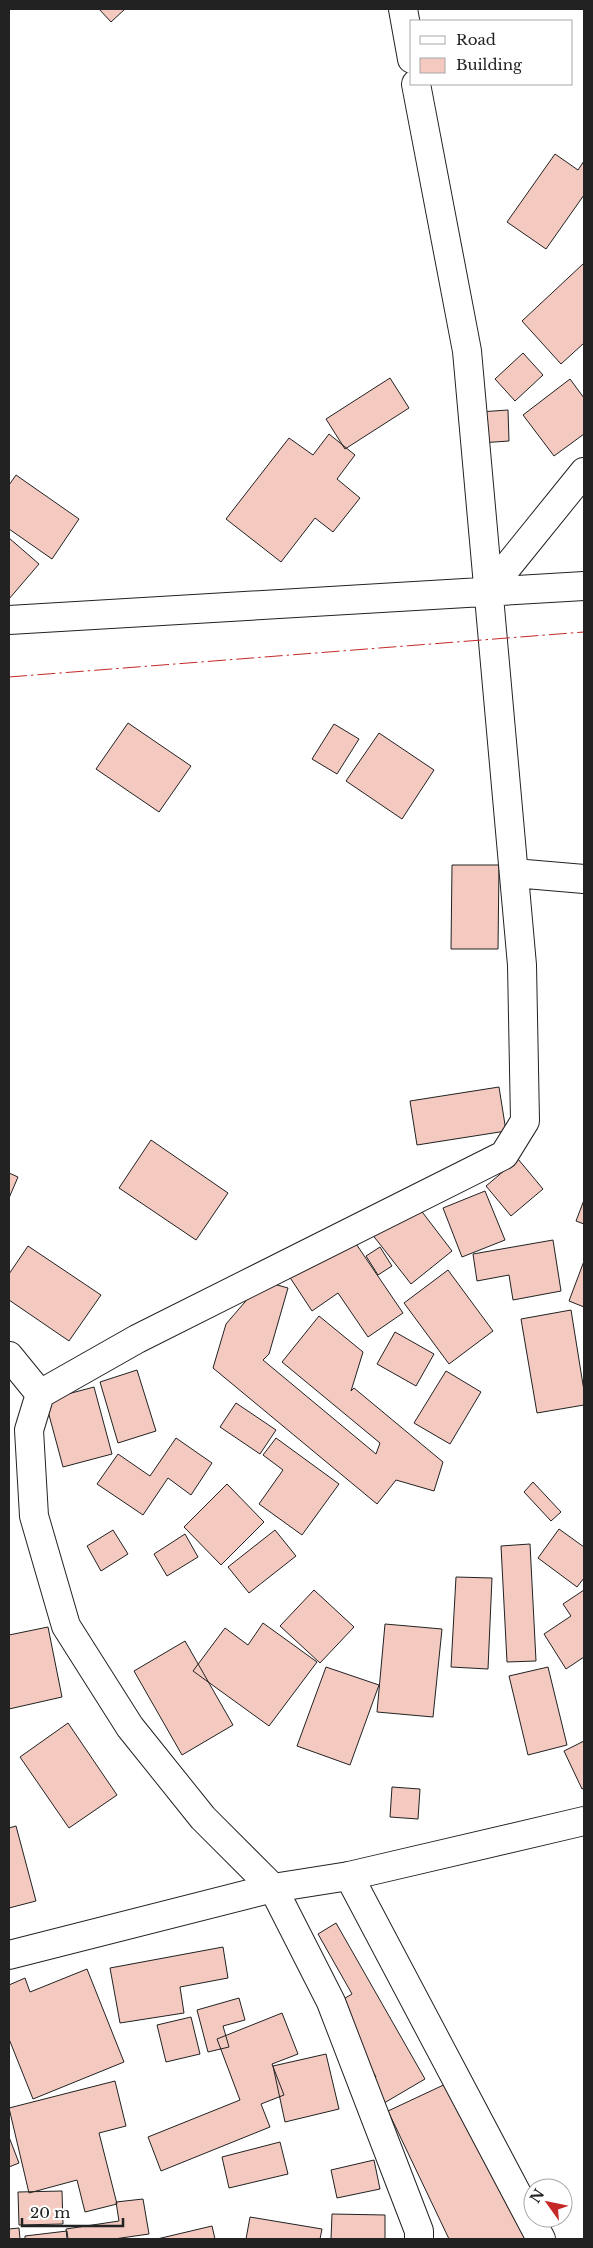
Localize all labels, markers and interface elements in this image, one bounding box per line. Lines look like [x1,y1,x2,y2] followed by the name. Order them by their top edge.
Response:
[410,20,573,85] legend
[456,30,496,49] text: Road
[456,55,523,74] text: Building
[523,2178,573,2228] north arrow
[526,2185,548,2206] text: N
[22,2196,124,2228] scale bar
[30,2203,70,2222] text: 20 m

